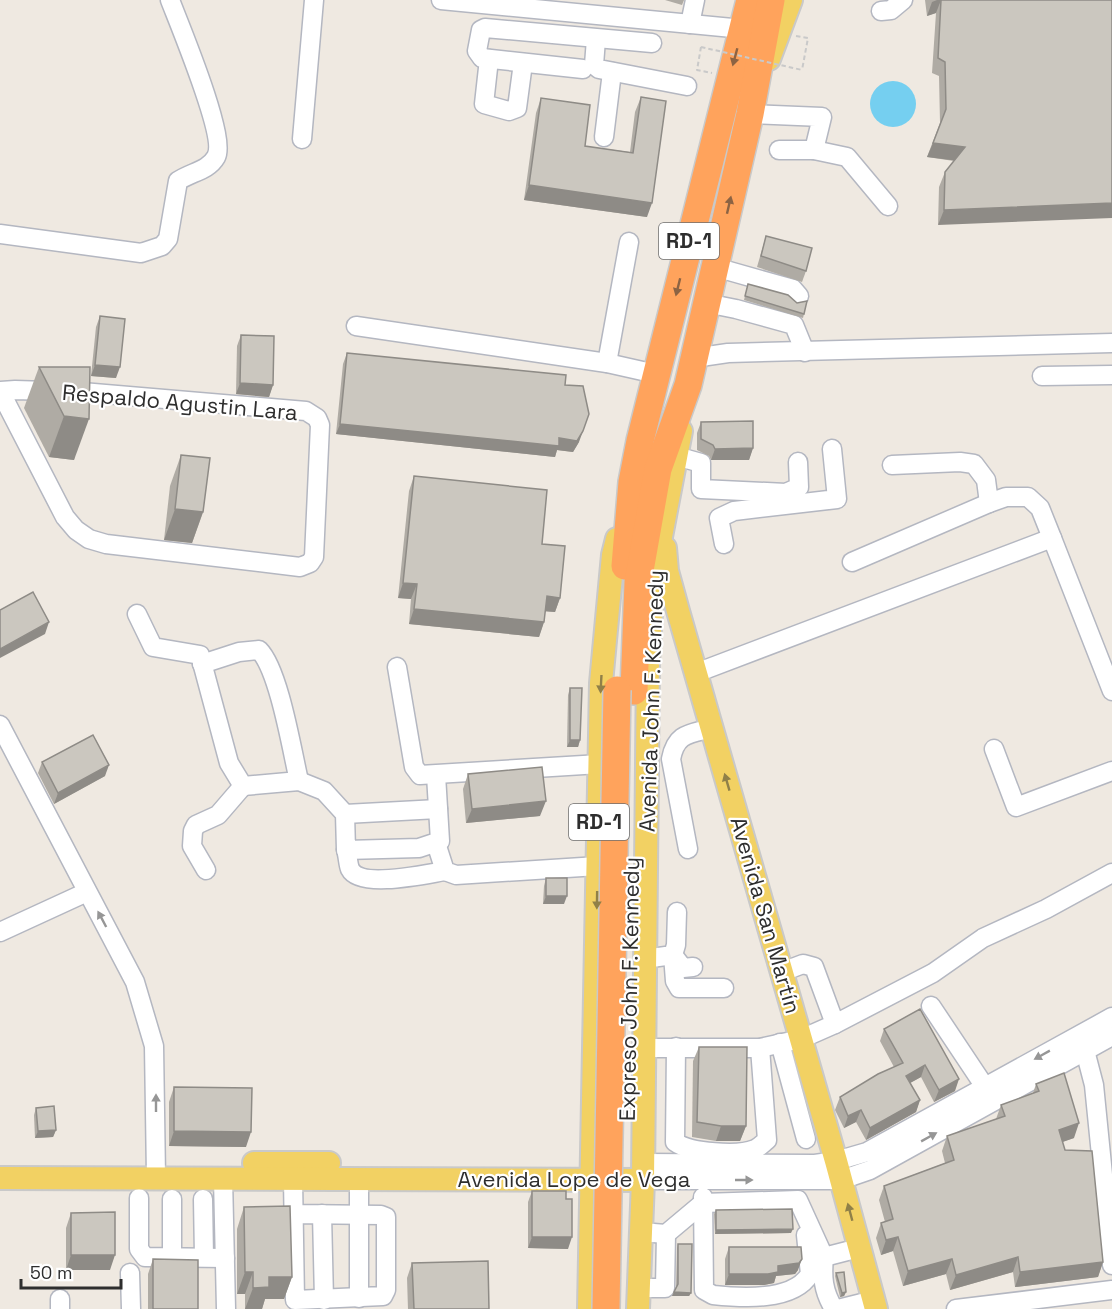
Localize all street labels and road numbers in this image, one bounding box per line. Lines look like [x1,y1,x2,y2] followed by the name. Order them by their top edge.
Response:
[659,223,719,259] road number: RD-1
[61,378,299,426] street label: Respaldo Agustin Lara
[632,569,670,833] street label: Avenida John F. Kennedy
[569,804,629,840] road number: RD-1
[724,813,808,1017] street label: Avenida San Martín
[613,857,645,1121] street label: Expreso John F. Kennedy
[458,1165,691,1193] street label: Avenida Lope de Vega

